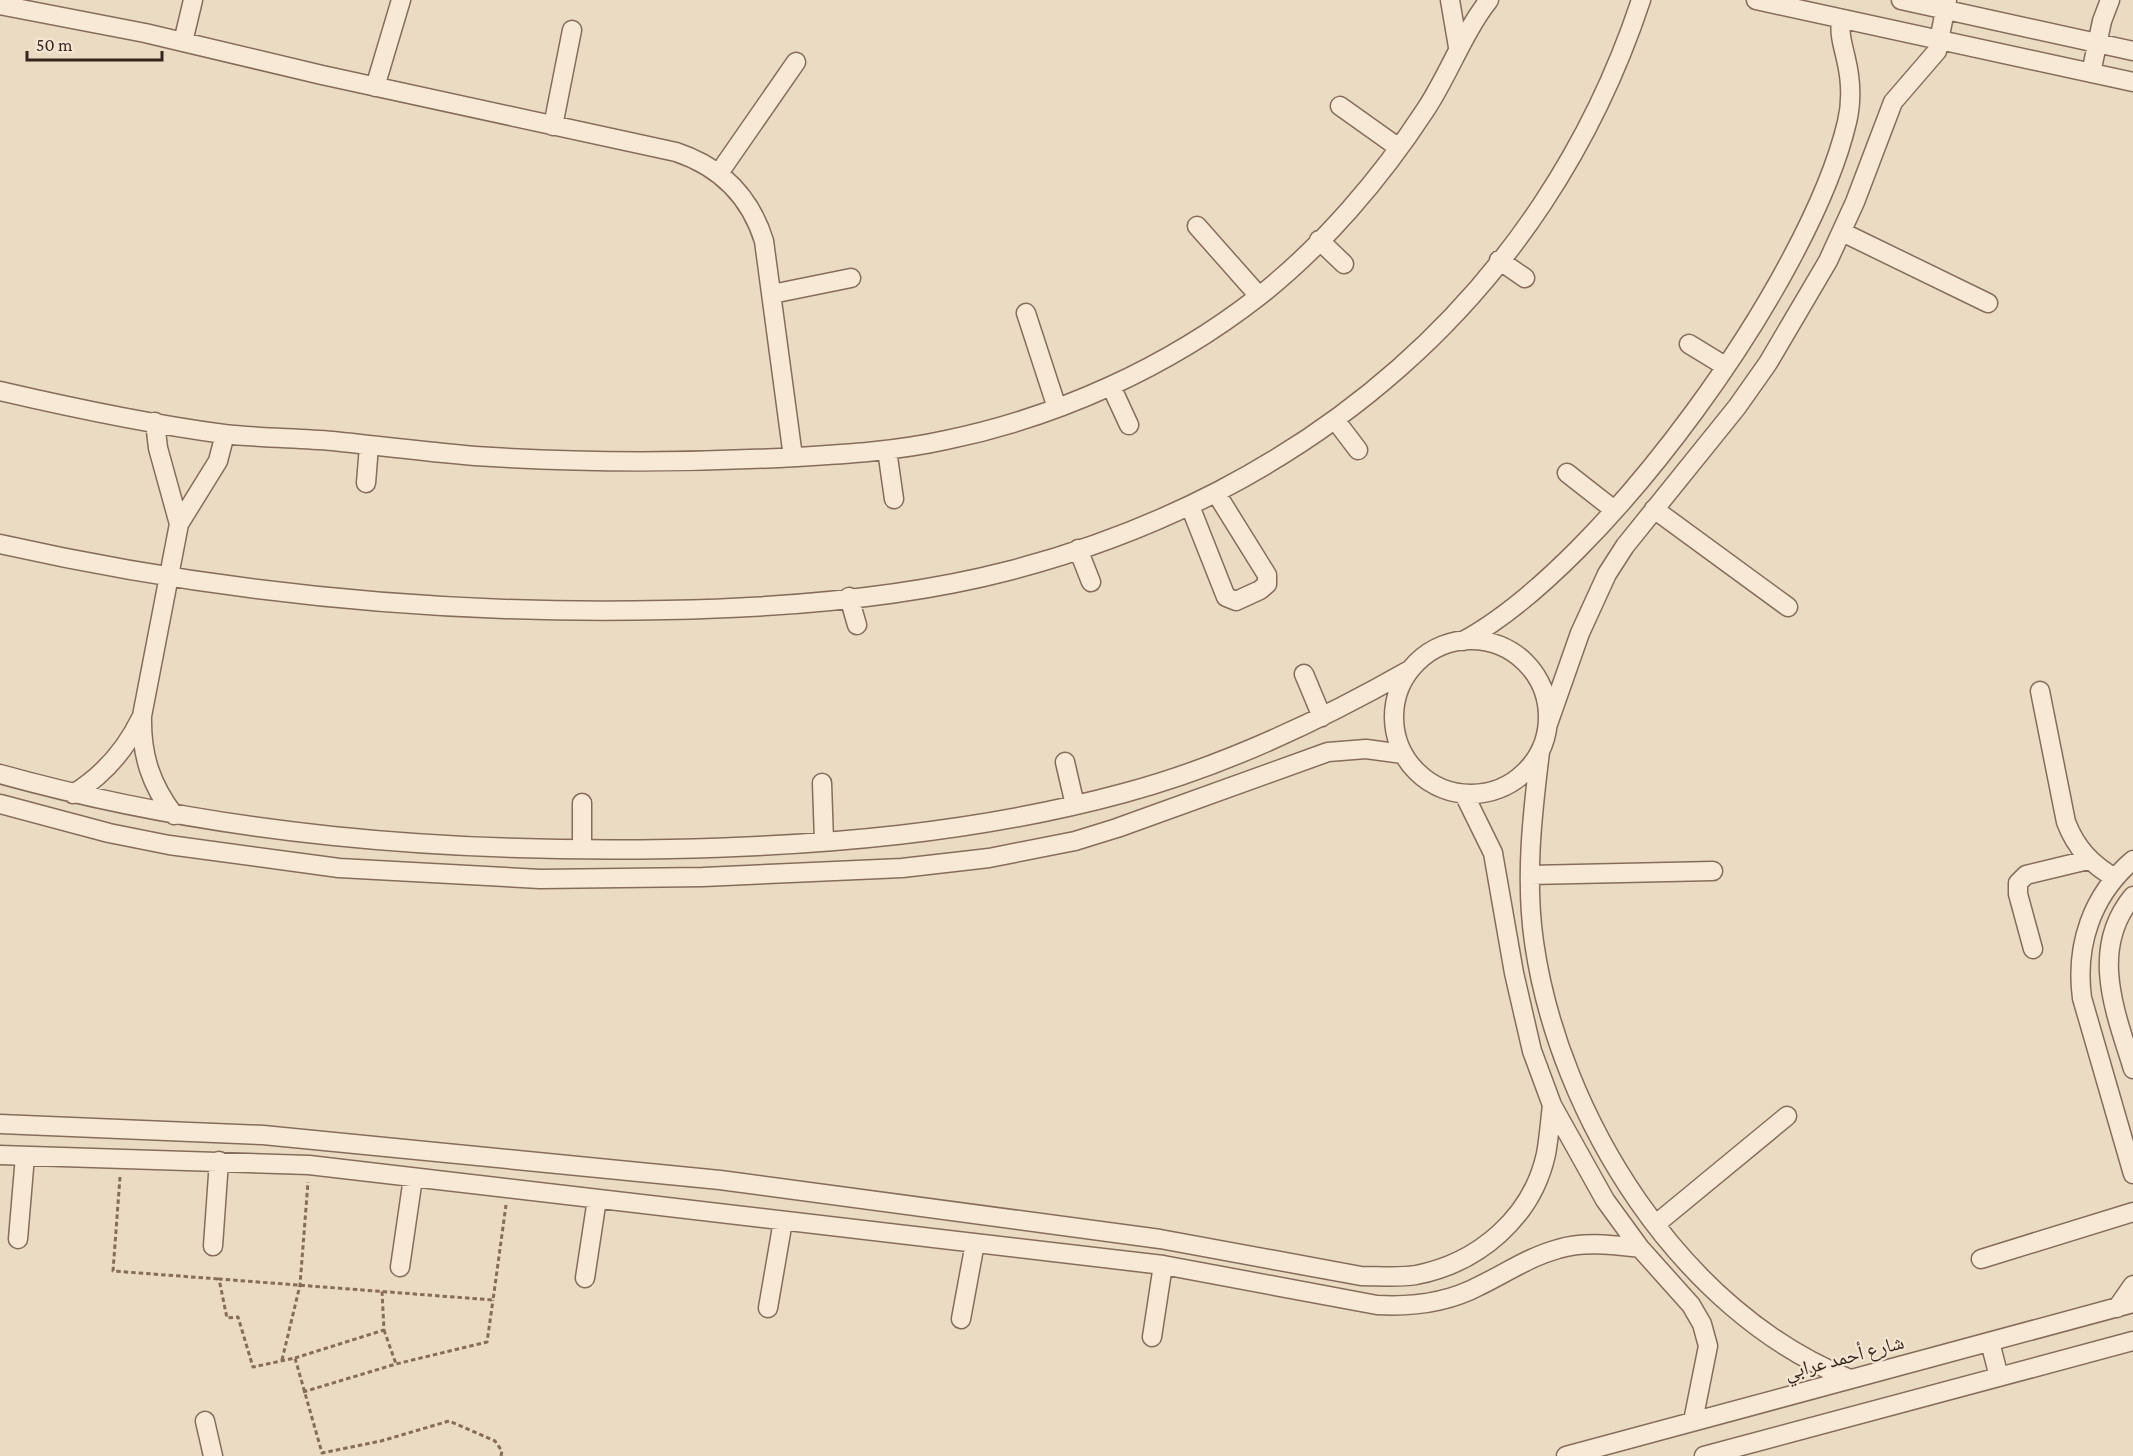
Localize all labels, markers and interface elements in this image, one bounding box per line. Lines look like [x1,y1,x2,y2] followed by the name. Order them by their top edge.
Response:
[27,24,162,62] scale bar
[36,35,73,55] text: 50 m
[1782,1330,1908,1388] street label: شارع أحمد عرابي

